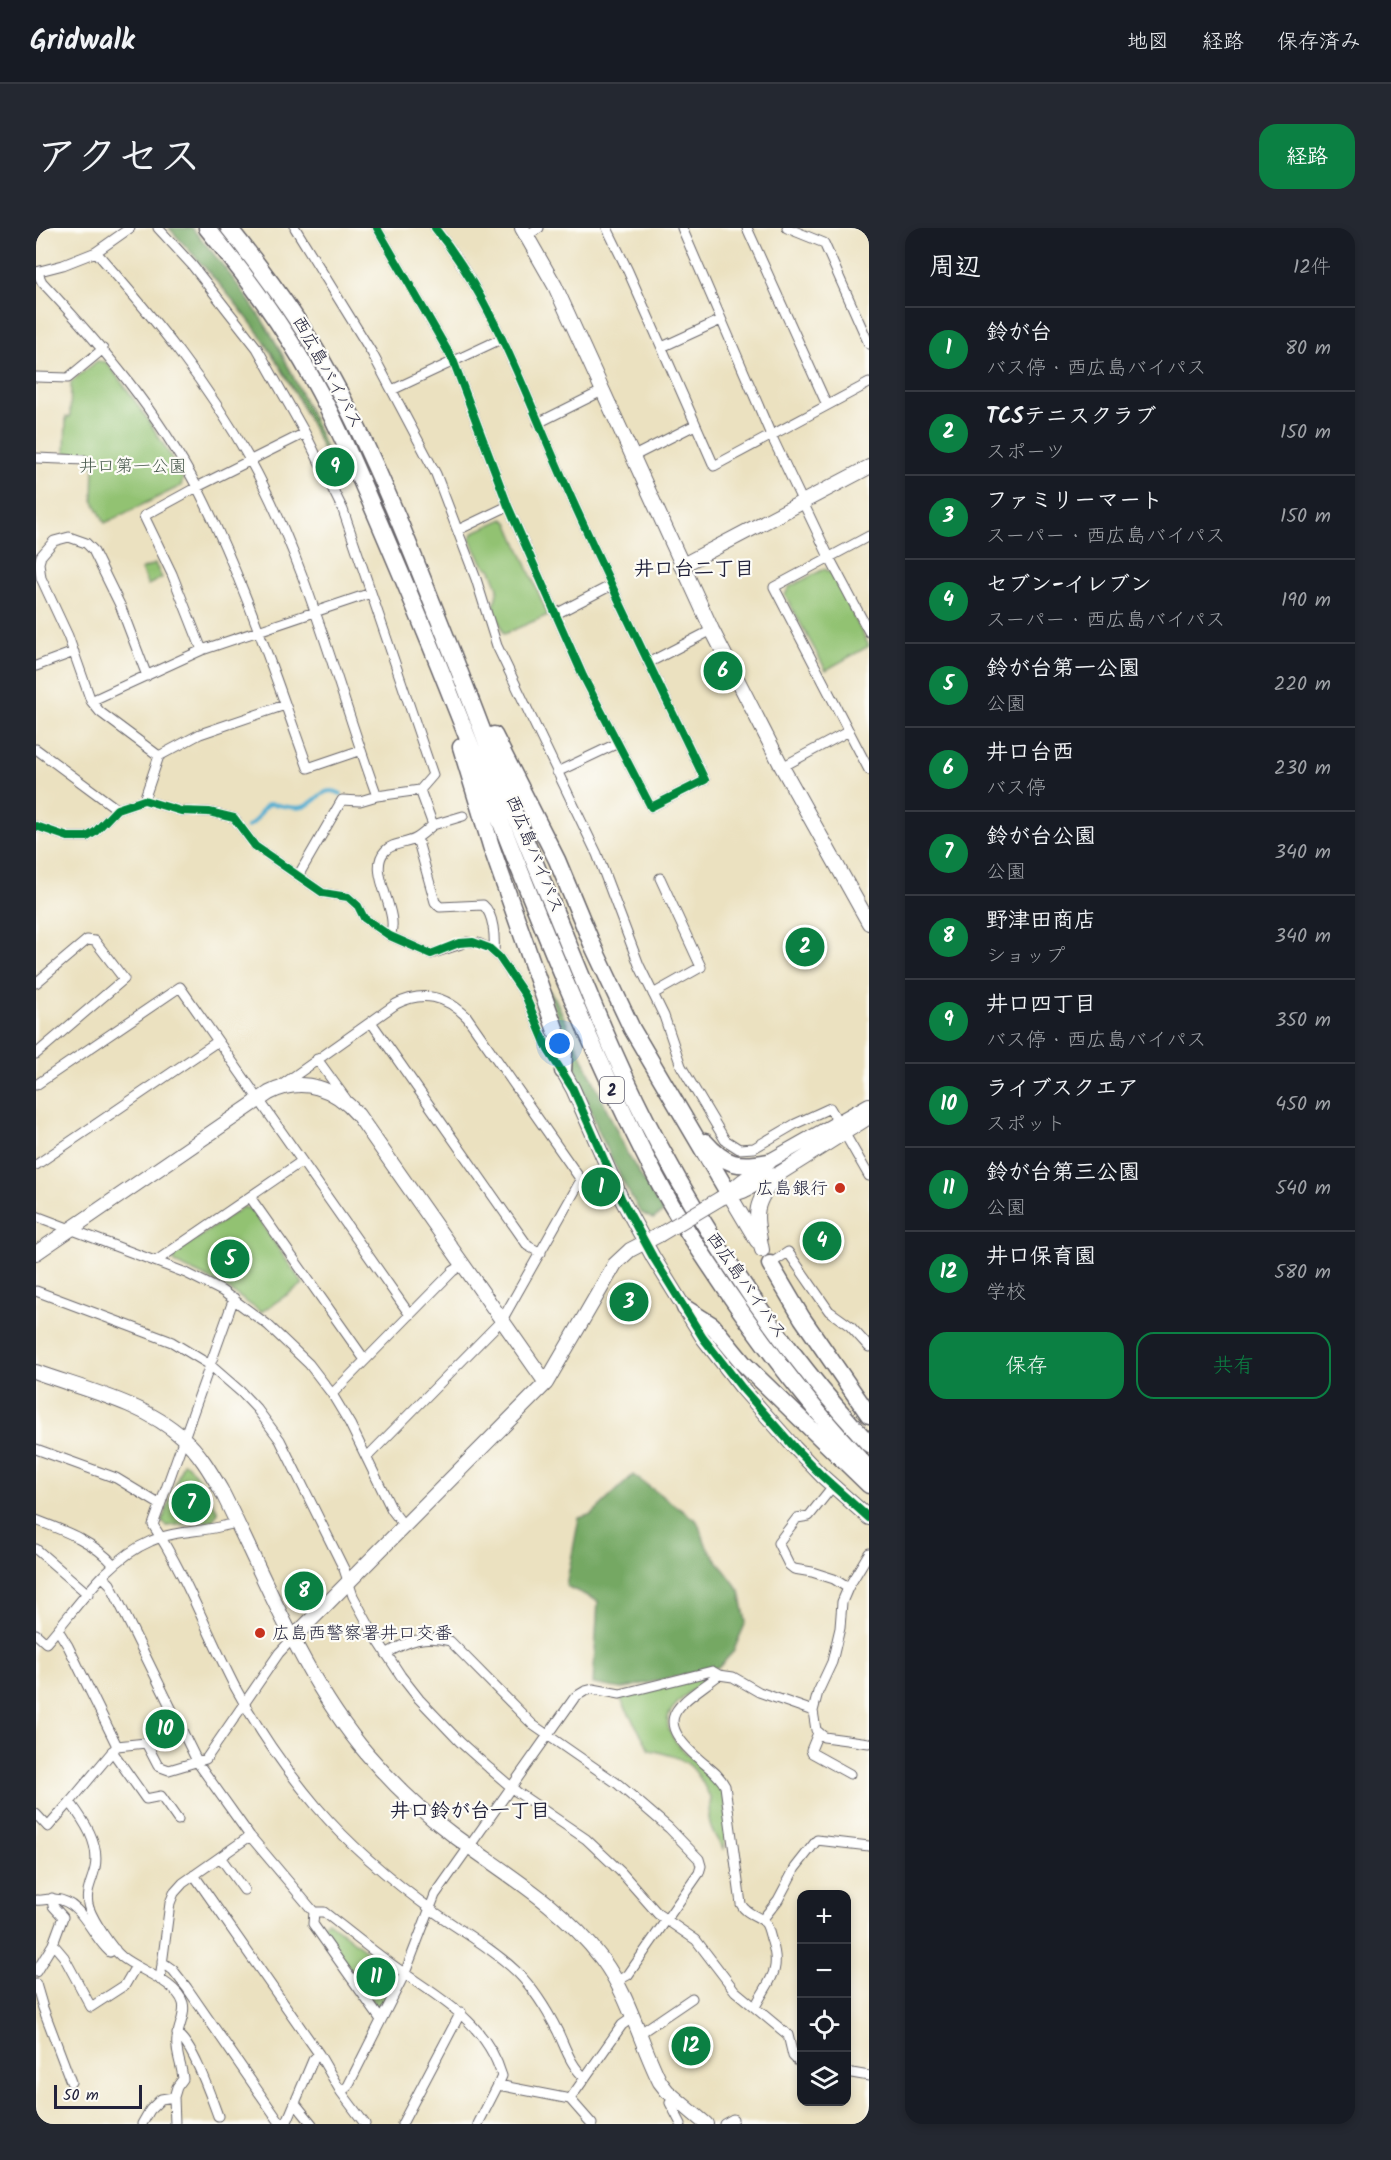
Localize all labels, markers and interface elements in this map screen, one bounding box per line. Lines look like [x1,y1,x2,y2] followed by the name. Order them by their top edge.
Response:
[30,19,135,64] text: Gridwalk
[1127,26,1169,59] text: 地図
[1202,26,1244,59] text: 経路
[1277,26,1361,59] text: 保存済み
[1259,124,1355,189] button: 経路
[36,125,201,192] text: アクセス
[929,247,981,289] text: 周辺
[1293,252,1331,284] text: 12件
[284,311,370,435] street label: 西広島バイパス
[986,316,1052,351] text: 鈴が台
[945,333,952,365] text: 1
[1285,333,1331,365] text: 80 m
[986,353,1206,385] text: バス停 · 西広島バイパス
[986,400,1156,435] text: TCSテニスクラブ
[943,417,954,449] text: 2
[1280,417,1331,449] text: 150 m
[986,437,1066,469] text: スポーツ
[316,444,354,490] pin: 9
[79,453,187,482] park label: 井口第一公園
[986,484,1163,519] text: ファミリーマート
[943,501,954,533] text: 3
[1280,501,1331,533] text: 150 m
[986,521,1226,553] text: スーパー · 西広島バイパス
[634,554,754,586] district label: 井口台二丁目
[986,568,1152,603] text: セブン-イレブン
[943,585,954,617] text: 4
[1281,585,1331,617] text: 190 m
[986,605,1226,637] text: スーパー · 西広島バイパス
[704,648,742,694] pin: 6
[986,652,1140,687] text: 鈴が台第一公園
[943,669,954,701] text: 5
[1274,669,1331,701] text: 220 m
[986,689,1026,721] text: 公園
[986,736,1074,771] text: 井口台西
[943,753,954,785] text: 6
[1274,753,1331,785] text: 230 m
[986,773,1046,805] text: バス停
[497,791,571,918] street label: 西広島バイパス
[986,820,1096,855] text: 鈴が台公園
[944,837,953,869] text: 7
[1275,837,1331,869] text: 340 m
[986,857,1026,889] text: 公園
[986,904,1096,939] text: 野津田商店
[943,921,954,953] text: 8
[1275,921,1331,953] text: 340 m
[786,924,824,970] pin: 2
[986,941,1065,973] text: ショップ
[986,988,1096,1023] text: 井口四丁目
[943,1005,954,1037] text: 9
[1275,1005,1331,1037] text: 350 m
[986,1025,1206,1057] text: バス停 · 西広島バイパス
[545,1029,574,1058] your location
[986,1072,1139,1107] text: ライブスクエア
[600,1077,624,1103] road number: 2
[940,1089,957,1121] text: 10
[1275,1089,1331,1121] text: 450 m
[986,1109,1066,1141] text: スポット
[986,1156,1140,1191] text: 鈴が台第三公園
[582,1164,620,1210] pin: 1
[942,1173,955,1205] text: 11
[1275,1173,1331,1205] text: 540 m
[756,1175,828,1204] place label: 広島銀行
[833,1181,847,1195] marker: 広島銀行
[986,1193,1026,1225] text: 公園
[802,1218,842,1264] pin: 4
[698,1226,794,1346] street label: 西広島バイパス
[210,1236,250,1282] pin: 5
[986,1240,1096,1275] text: 井口保育園
[940,1257,957,1289] text: 12
[1274,1257,1331,1289] text: 580 m
[986,1277,1026,1309] text: 学校
[610,1280,648,1324] pin: 3
[929,1332,1124,1399] button: 保存
[1136,1332,1331,1399] button: 共有
[172,1480,210,1526] pin: 7
[284,1568,324,1614] pin: 8
[272,1620,452,1649] place label: 広島西警察署井口交番
[253,1626,267,1640] marker: 広島西警察署井口交番
[146,1706,184,1752] pin: 10
[390,1796,550,1828] district label: 井口鈴が台一丁目
[797,1890,851,2106] map controls
[797,1890,851,1944] button: +
[797,1944,851,1998] button: −
[356,1954,396,2000] pin: 11
[797,1998,851,2052] button: locate
[672,2024,710,2068] pin: 12
[797,2052,851,2106] button: layers
[54,2082,142,2110] scale bar
[63,2083,99,2108] text: 50 m

